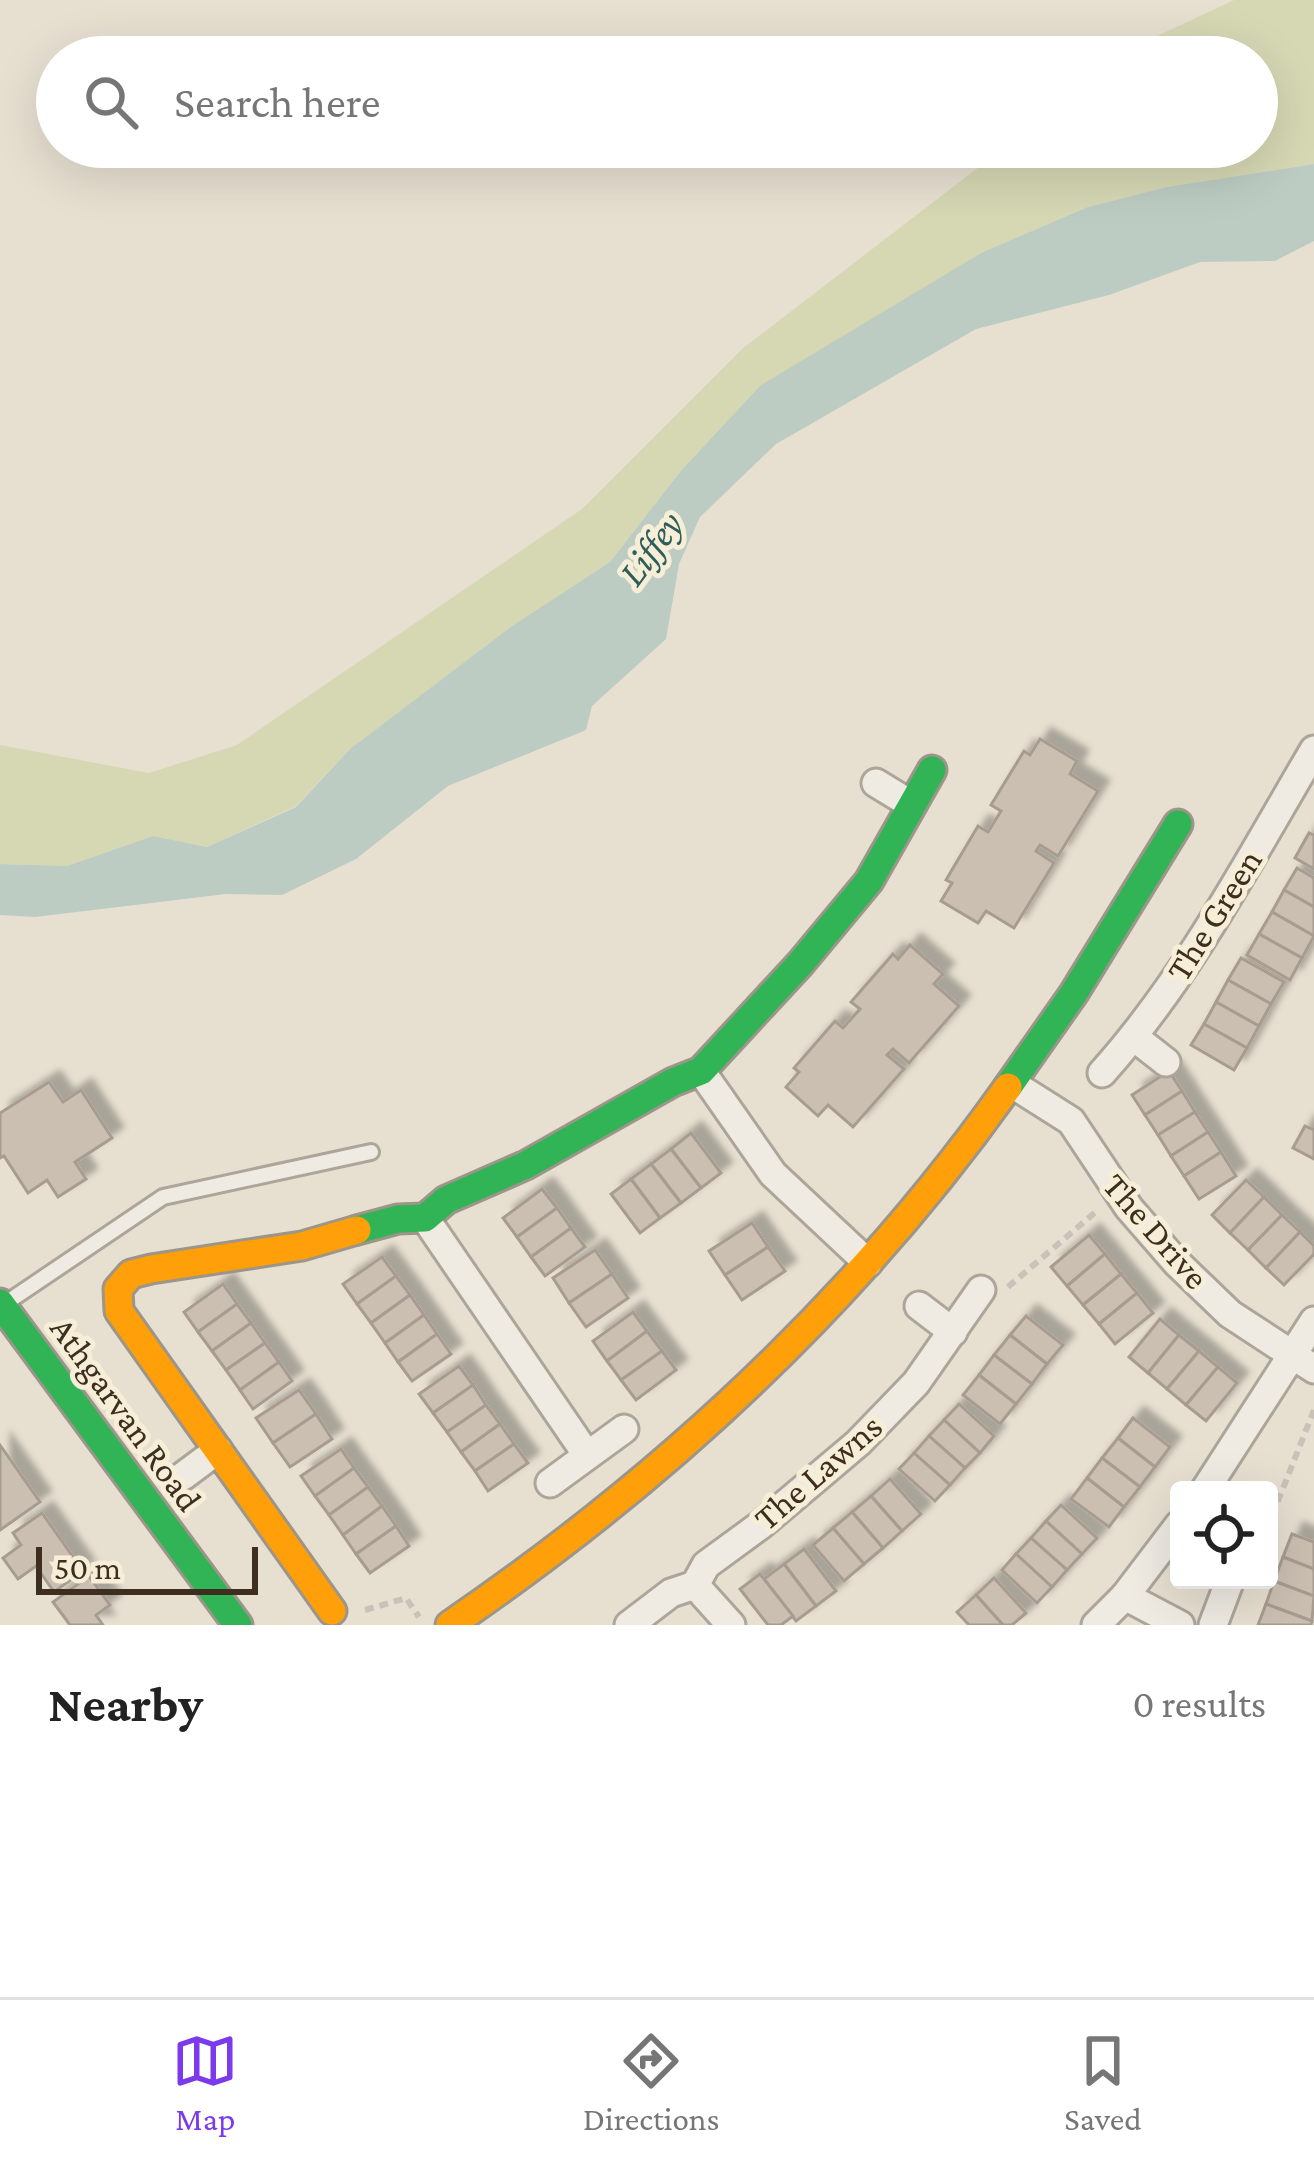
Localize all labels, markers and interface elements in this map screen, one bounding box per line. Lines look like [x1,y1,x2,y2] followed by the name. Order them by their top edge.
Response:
[36,36,1278,168] search box
[78,69,144,135] icon: search
[174,77,381,127] text: Search here
[609,503,692,594] water label: Liffey
[1158,842,1270,988] street label: The Green
[1095,1165,1217,1297] street label: The Drive
[42,1309,210,1519] street label: Athgarvan Road
[746,1406,890,1538] street label: The Lawns
[1170,1481,1278,1589] map controls
[1170,1481,1278,1589] button: locate
[36,1541,258,1594] scale bar
[54,1549,121,1586] text: 50 m
[48,1675,203,1732] text: Nearby
[1132,1682,1266,1725] text: 0 results
[172,2028,238,2137] tab: Map
[583,2028,720,2137] tab: Directions
[1064,2028,1142,2137] tab: Saved

